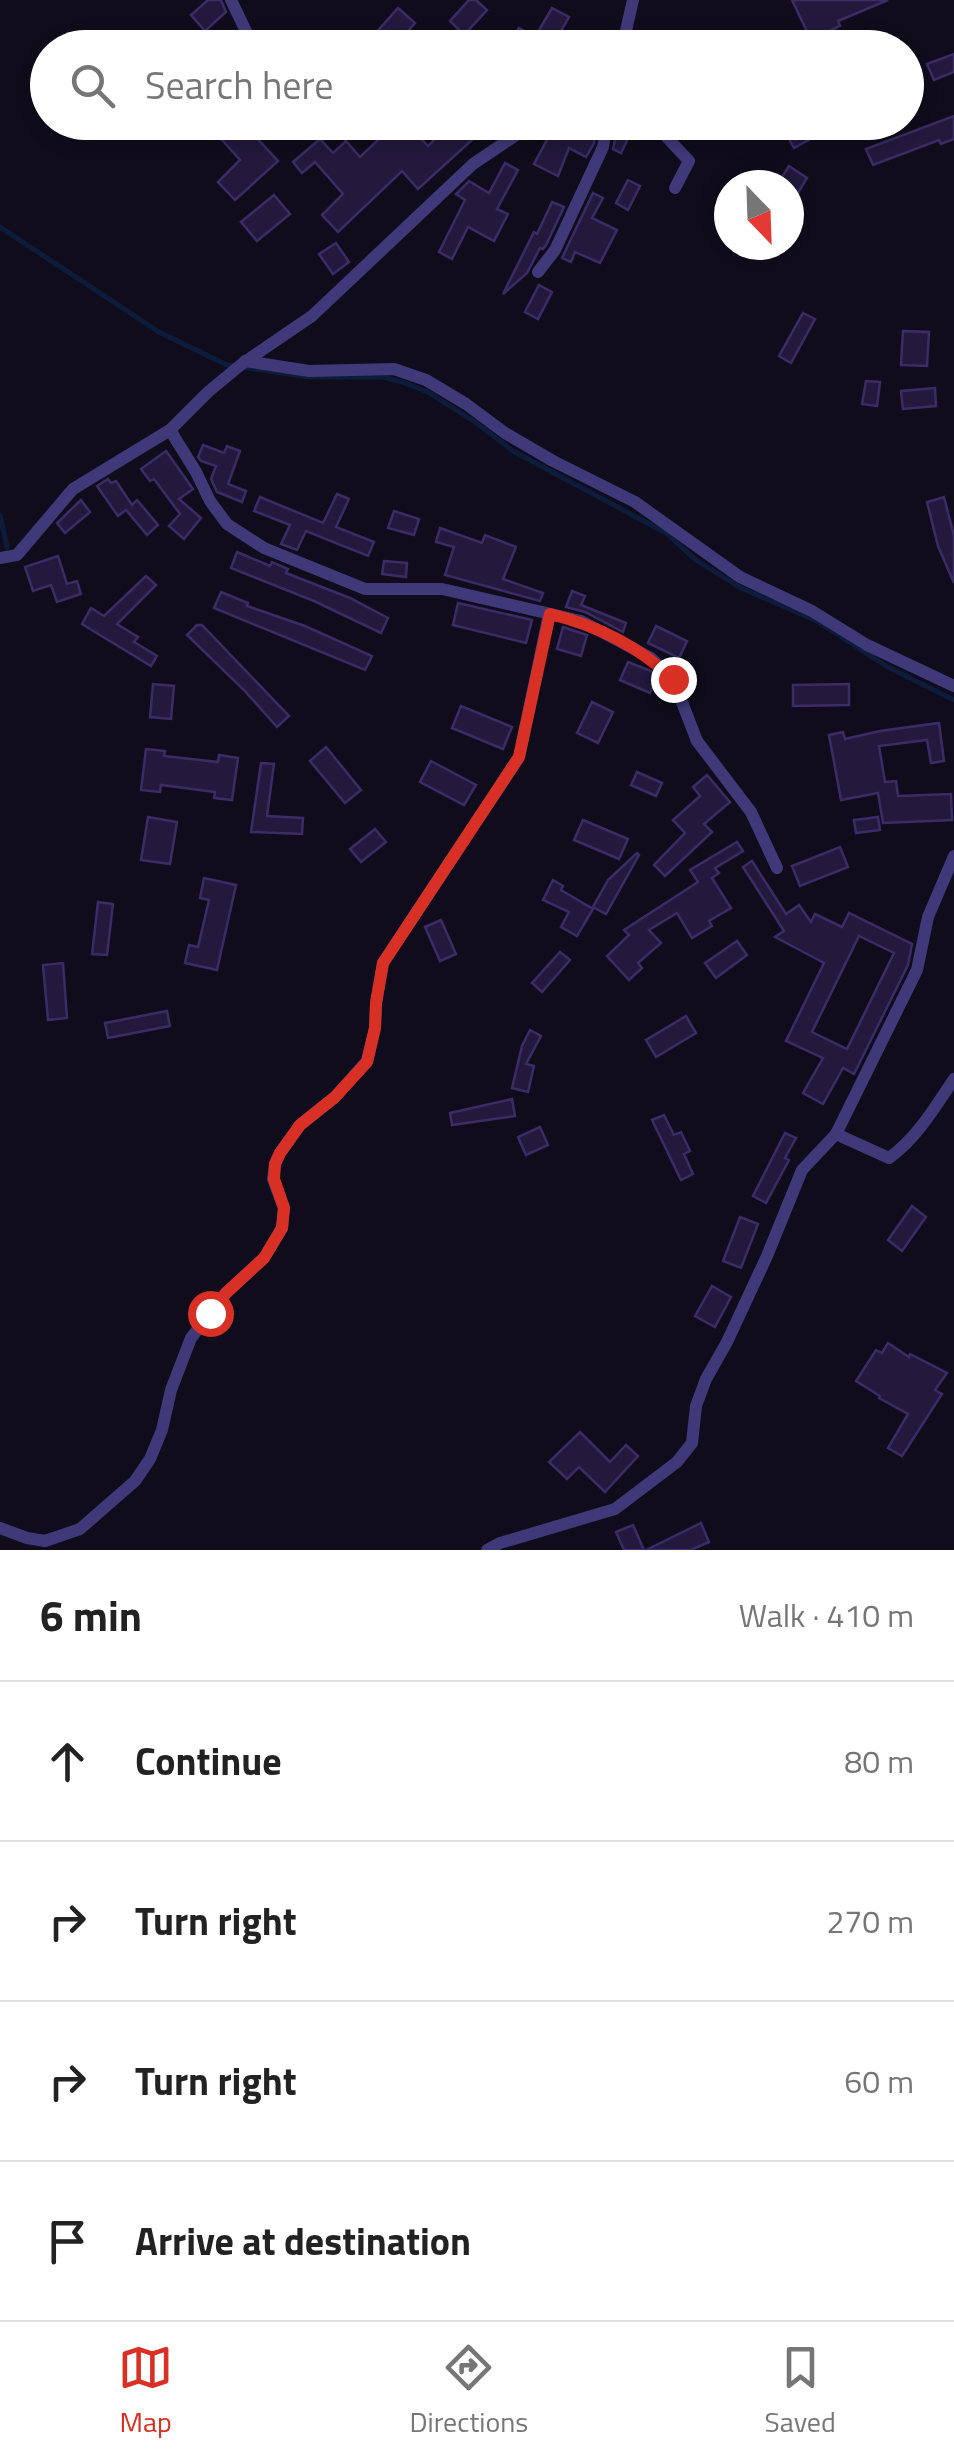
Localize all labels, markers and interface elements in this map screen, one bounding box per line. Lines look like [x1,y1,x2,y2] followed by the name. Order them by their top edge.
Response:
[30,30,924,140] search box
[145,56,333,114] text: Search here
[65,58,120,113] icon: search
[714,170,804,260] north arrow
[651,657,697,703] route end
[188,1291,234,1337] route start
[40,1583,142,1647] text: 6 min
[739,1591,914,1639] text: Walk · 410 m
[135,1732,282,1790] text: Continue
[40,1734,95,1789] icon: ahead
[844,1737,914,1785] text: 80 m
[135,1892,297,1950] text: Turn right
[40,1894,95,1949] icon: right
[826,1897,914,1945] text: 270 m
[135,2052,297,2110] text: Turn right
[40,2054,95,2109] icon: right
[844,2057,914,2105] text: 60 m
[135,2212,471,2270] text: Arrive at destination
[40,2214,95,2269] icon: arrive
[118,2340,173,2443] tab: Map
[409,2340,528,2443] tab: Directions
[765,2340,836,2443] tab: Saved

